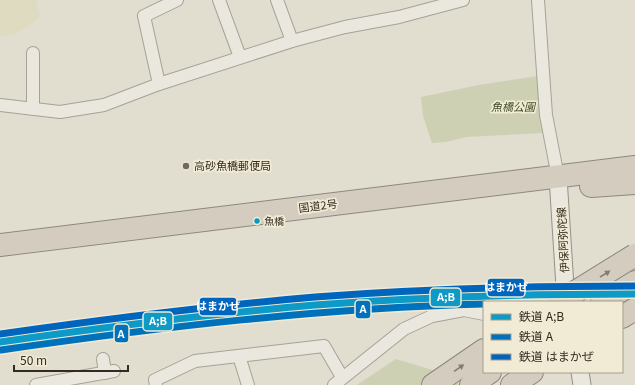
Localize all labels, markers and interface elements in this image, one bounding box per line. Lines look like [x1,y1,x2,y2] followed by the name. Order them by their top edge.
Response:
[491,98,537,114] park label: 魚橋公園
[194,157,271,173] place label: 高砂魚橋郵便局
[181,161,191,171] marker: 高砂魚橋郵便局
[297,195,338,215] street label: 国道2号
[552,207,572,273] street label: 伊保阿弥陀線
[264,213,284,228] place label: 魚橋
[252,216,262,226] marker: 魚橋
[599,270,610,278] one-way arrow
[484,278,528,294] text: はまかぜ
[487,278,525,297] line badge: はまかぜ
[430,288,461,307] line badge: A;B
[436,288,456,304] text: A;B
[196,297,240,313] text: はまかぜ
[199,297,237,316] line badge: はまかぜ
[355,300,371,319] line badge: A
[358,300,367,316] text: A
[483,301,623,373] legend
[519,307,564,324] text: 鉄道 A;B
[143,312,173,331] line badge: A;B
[148,312,168,328] text: A;B
[114,324,129,343] line badge: A
[116,325,125,341] text: A
[519,327,554,344] text: 鉄道 A
[14,347,128,373] scale bar
[519,347,594,364] text: 鉄道 はまかぜ
[20,351,47,368] text: 50 m
[453,364,464,372] one-way arrow

